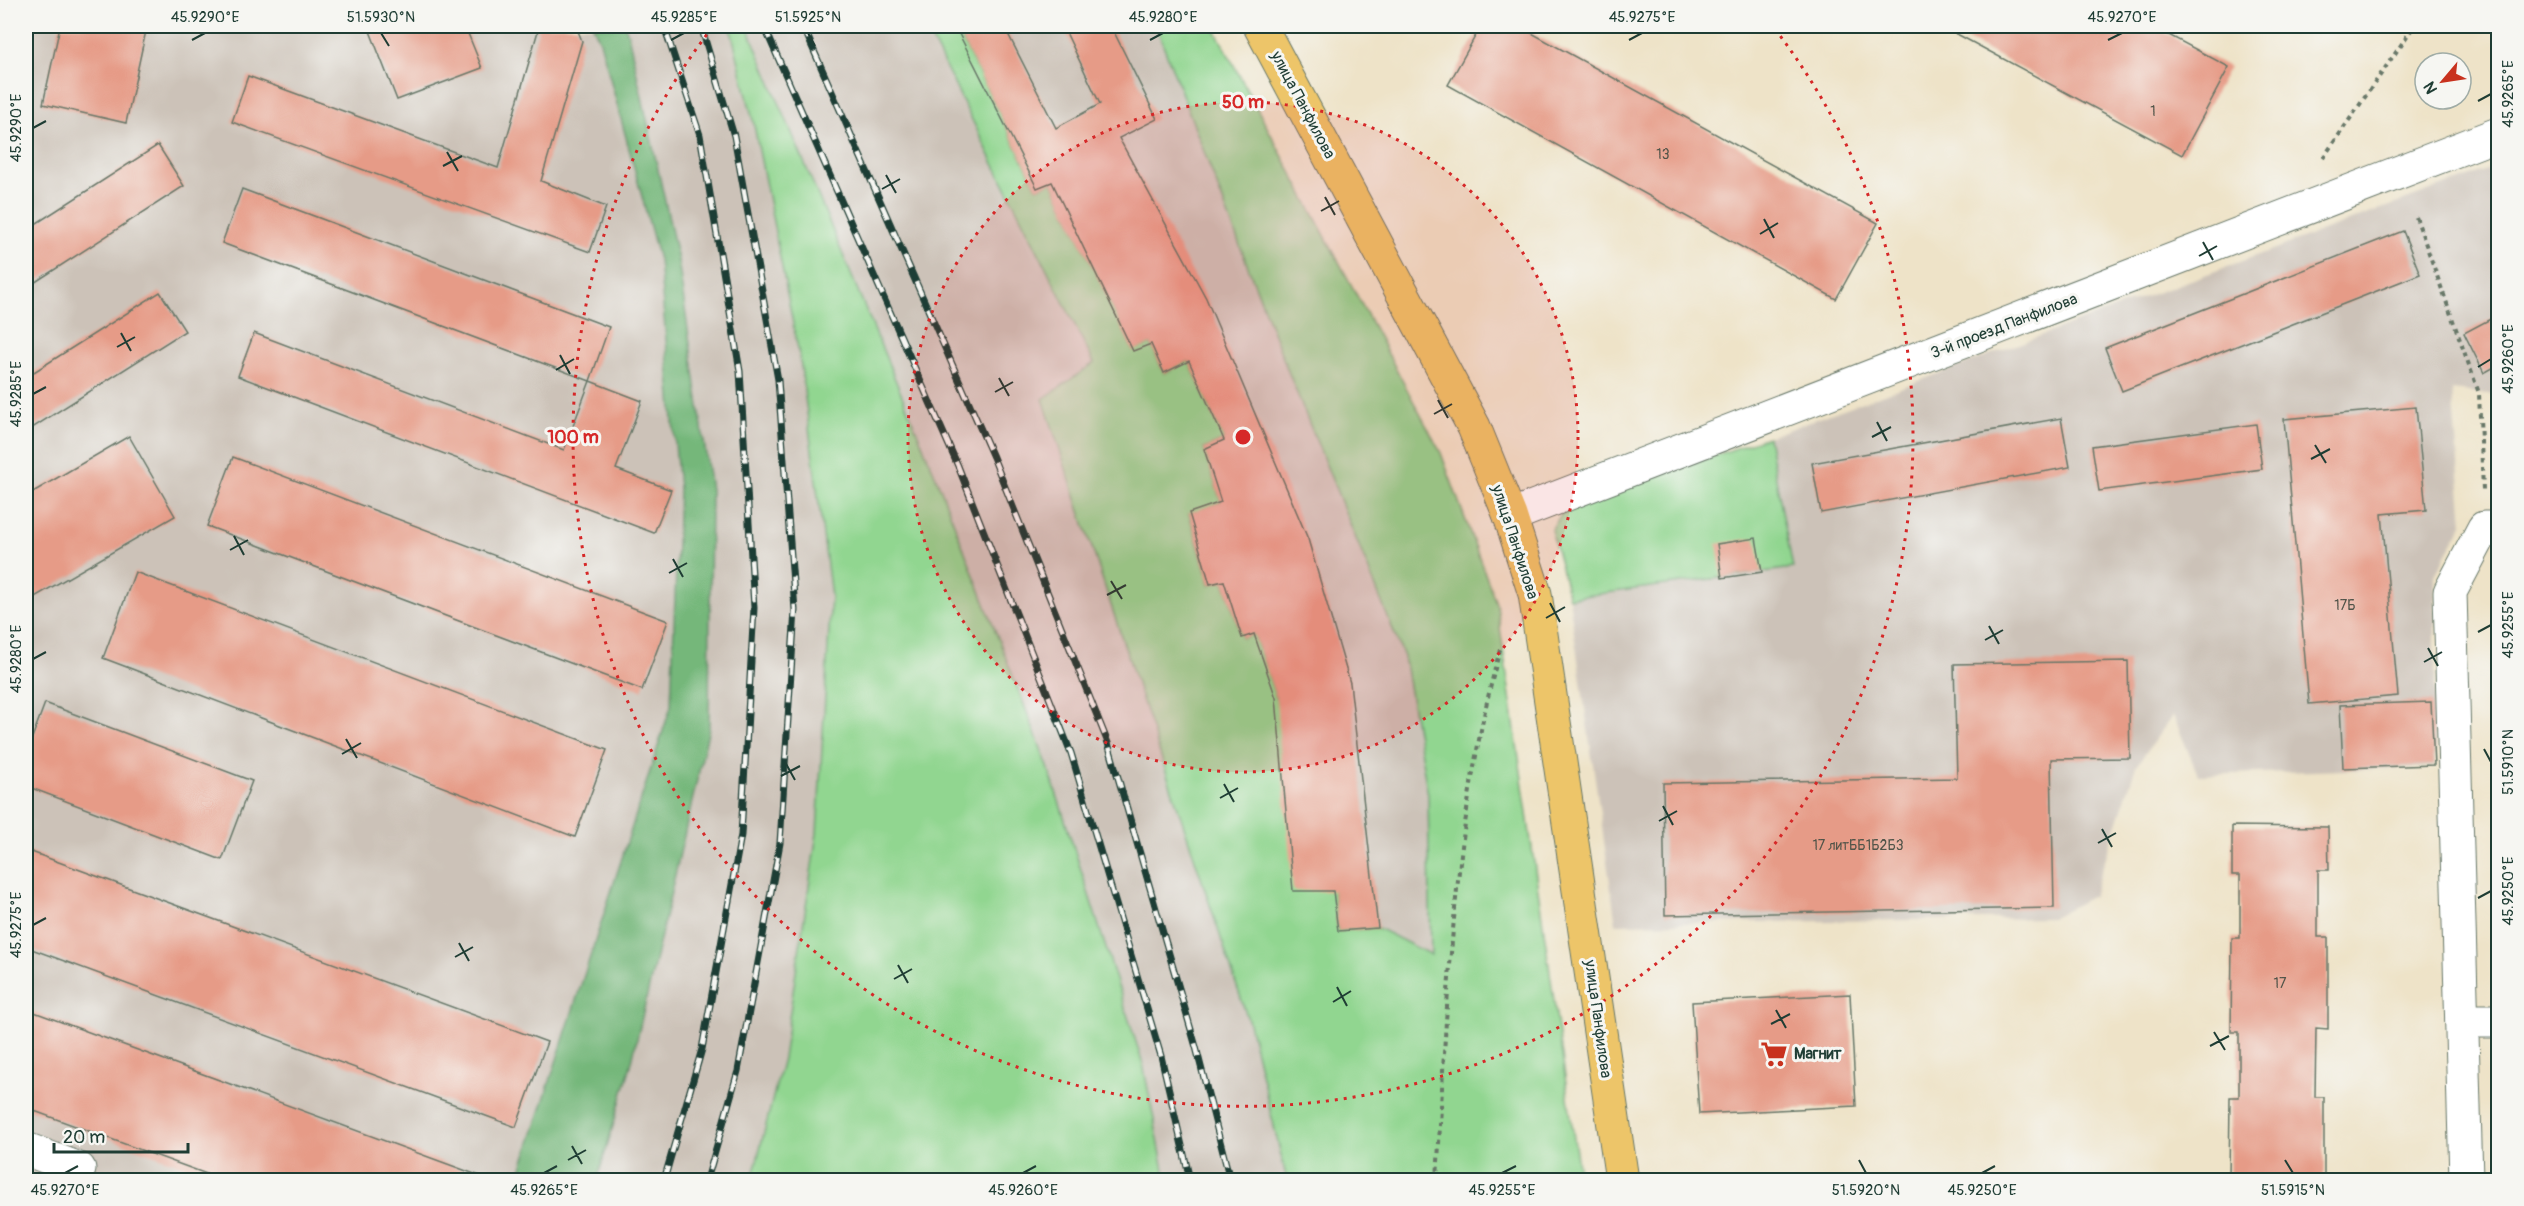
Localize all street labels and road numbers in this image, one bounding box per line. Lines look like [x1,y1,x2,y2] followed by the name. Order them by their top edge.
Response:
[1266,47,1340,162] street label: улица Панфилова
[1928,289,2080,363] street label: 3-й проезд Панфилова
[1487,481,1543,602] street label: улица Панфилова
[1580,958,1616,1079] street label: улица Панфилова

